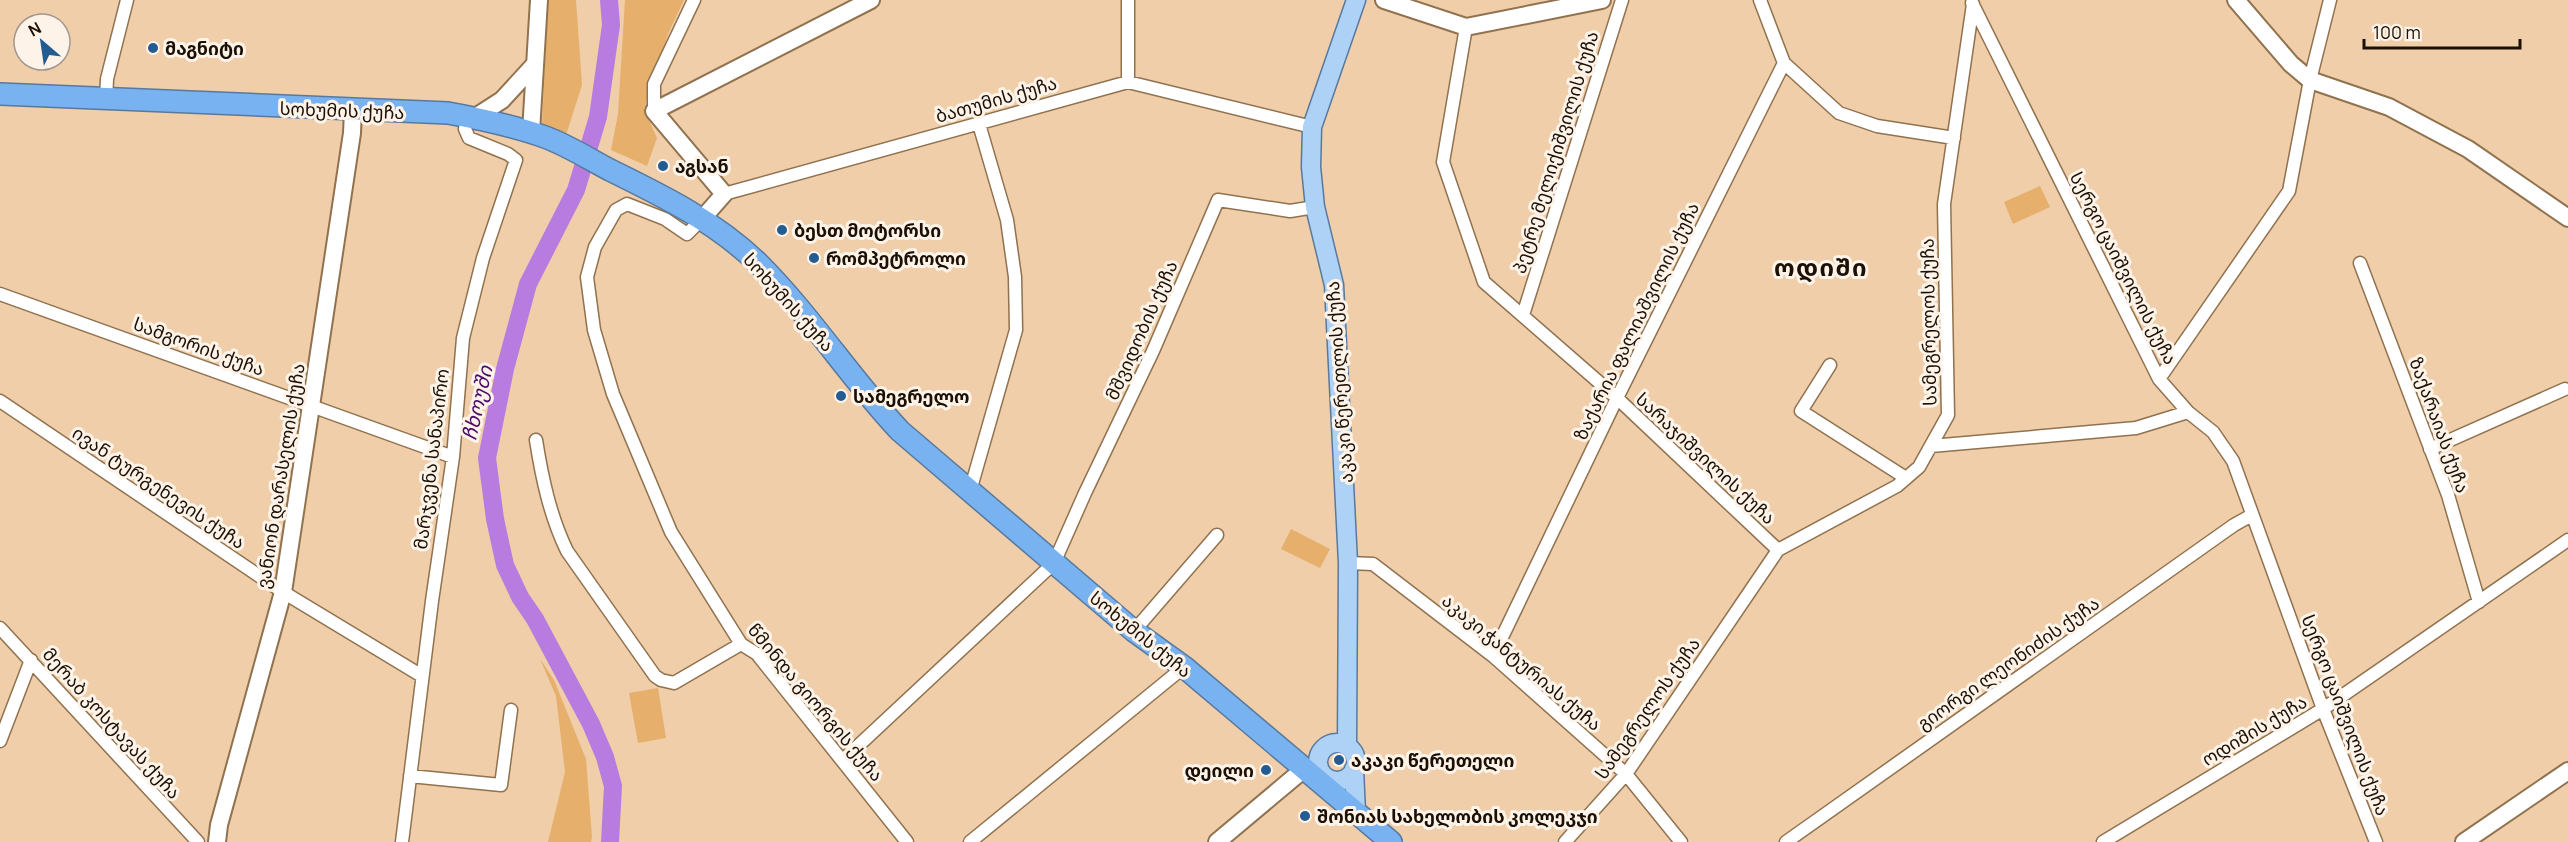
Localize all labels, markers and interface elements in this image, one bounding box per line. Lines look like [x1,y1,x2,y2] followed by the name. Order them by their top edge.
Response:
[12,12,72,72] north arrow
[2364,12,2520,50] scale bar
[24,16,45,41] text: N
[2373,20,2421,44] text: 100 m
[1507,28,1603,276] street label: პეტრე მელიქიშვილის ქუჩა
[165,36,244,60] place label: მაგნიტი
[146,41,160,55] marker: მაგნიტი
[933,70,1059,128] street label: ბათუმის ქუჩა
[279,96,405,124] street label: სოხუმის ქუჩა
[675,154,729,178] place label: აგსან
[656,159,670,173] marker: აგსან
[2065,168,2183,368] street label: სერგო ცაიშვილის ქუჩა
[1568,198,1704,444] street label: ზაქარია ფალიაშვილის ქუჩა
[794,218,941,242] place label: ბესთ მოტორსი
[775,223,789,237] marker: ბესთ მოტორსი
[1915,238,1941,406] street label: სამეგრელოს ქუჩა
[826,246,966,270] place label: რომპეტროლი
[738,248,840,356] street label: სოხუმის ქუჩა
[1774,250,1868,283] district label: ოდიში
[807,251,821,265] marker: რომპეტროლი
[1100,257,1182,403] street label: მშვიდობის ქუჩა
[1320,280,1358,484] street label: აკაკი წერეთლის ქუჩა
[130,311,268,381] street label: სამგორის ქუჩა
[2404,354,2476,496] street label: ზაქარაიას ქუჩა
[250,362,310,590] street label: ვანიონ დარასელის ქუჩა
[455,362,499,443] water label: ჩხოუში
[408,367,454,551] street label: მარჯვენა სანაპირო
[853,384,969,408] place label: სამეგრელო
[1631,387,1781,529] street label: სარაჯიშვილის ქუჩა
[834,389,848,403] marker: სამეგრელო
[68,420,250,554] street label: ივან ტურგენევის ქუჩა
[1085,585,1197,683] street label: სოხუმის ქუჩა
[1437,588,1607,736] street label: აკაკი ჭანტურიას ქუჩა
[1912,591,2104,735] street label: გიორგი ლეონიძის ქუჩა
[2297,611,2395,819] street label: სერგო ცაიშვილის ქუჩა
[743,618,889,786] street label: წმინდა გიორგის ქუჩა
[1589,632,1705,784] street label: სამეგრელოს ქუჩა
[38,642,186,804] street label: მერაბ კოსტავას ქუჩა
[2197,689,2311,771] street label: ოდიშის ქუჩა
[1351,748,1514,772] place label: აკაკი წერეთელი
[1332,753,1346,767] marker: აკაკი წერეთელი
[1184,758,1254,782] place label: დეილი
[1259,763,1273,777] marker: დეილი
[1317,804,1598,828] place label: შონიას სახელობის კოლეკჯი
[1298,809,1312,823] marker: შონიას სახელობის კოლეკჯი

